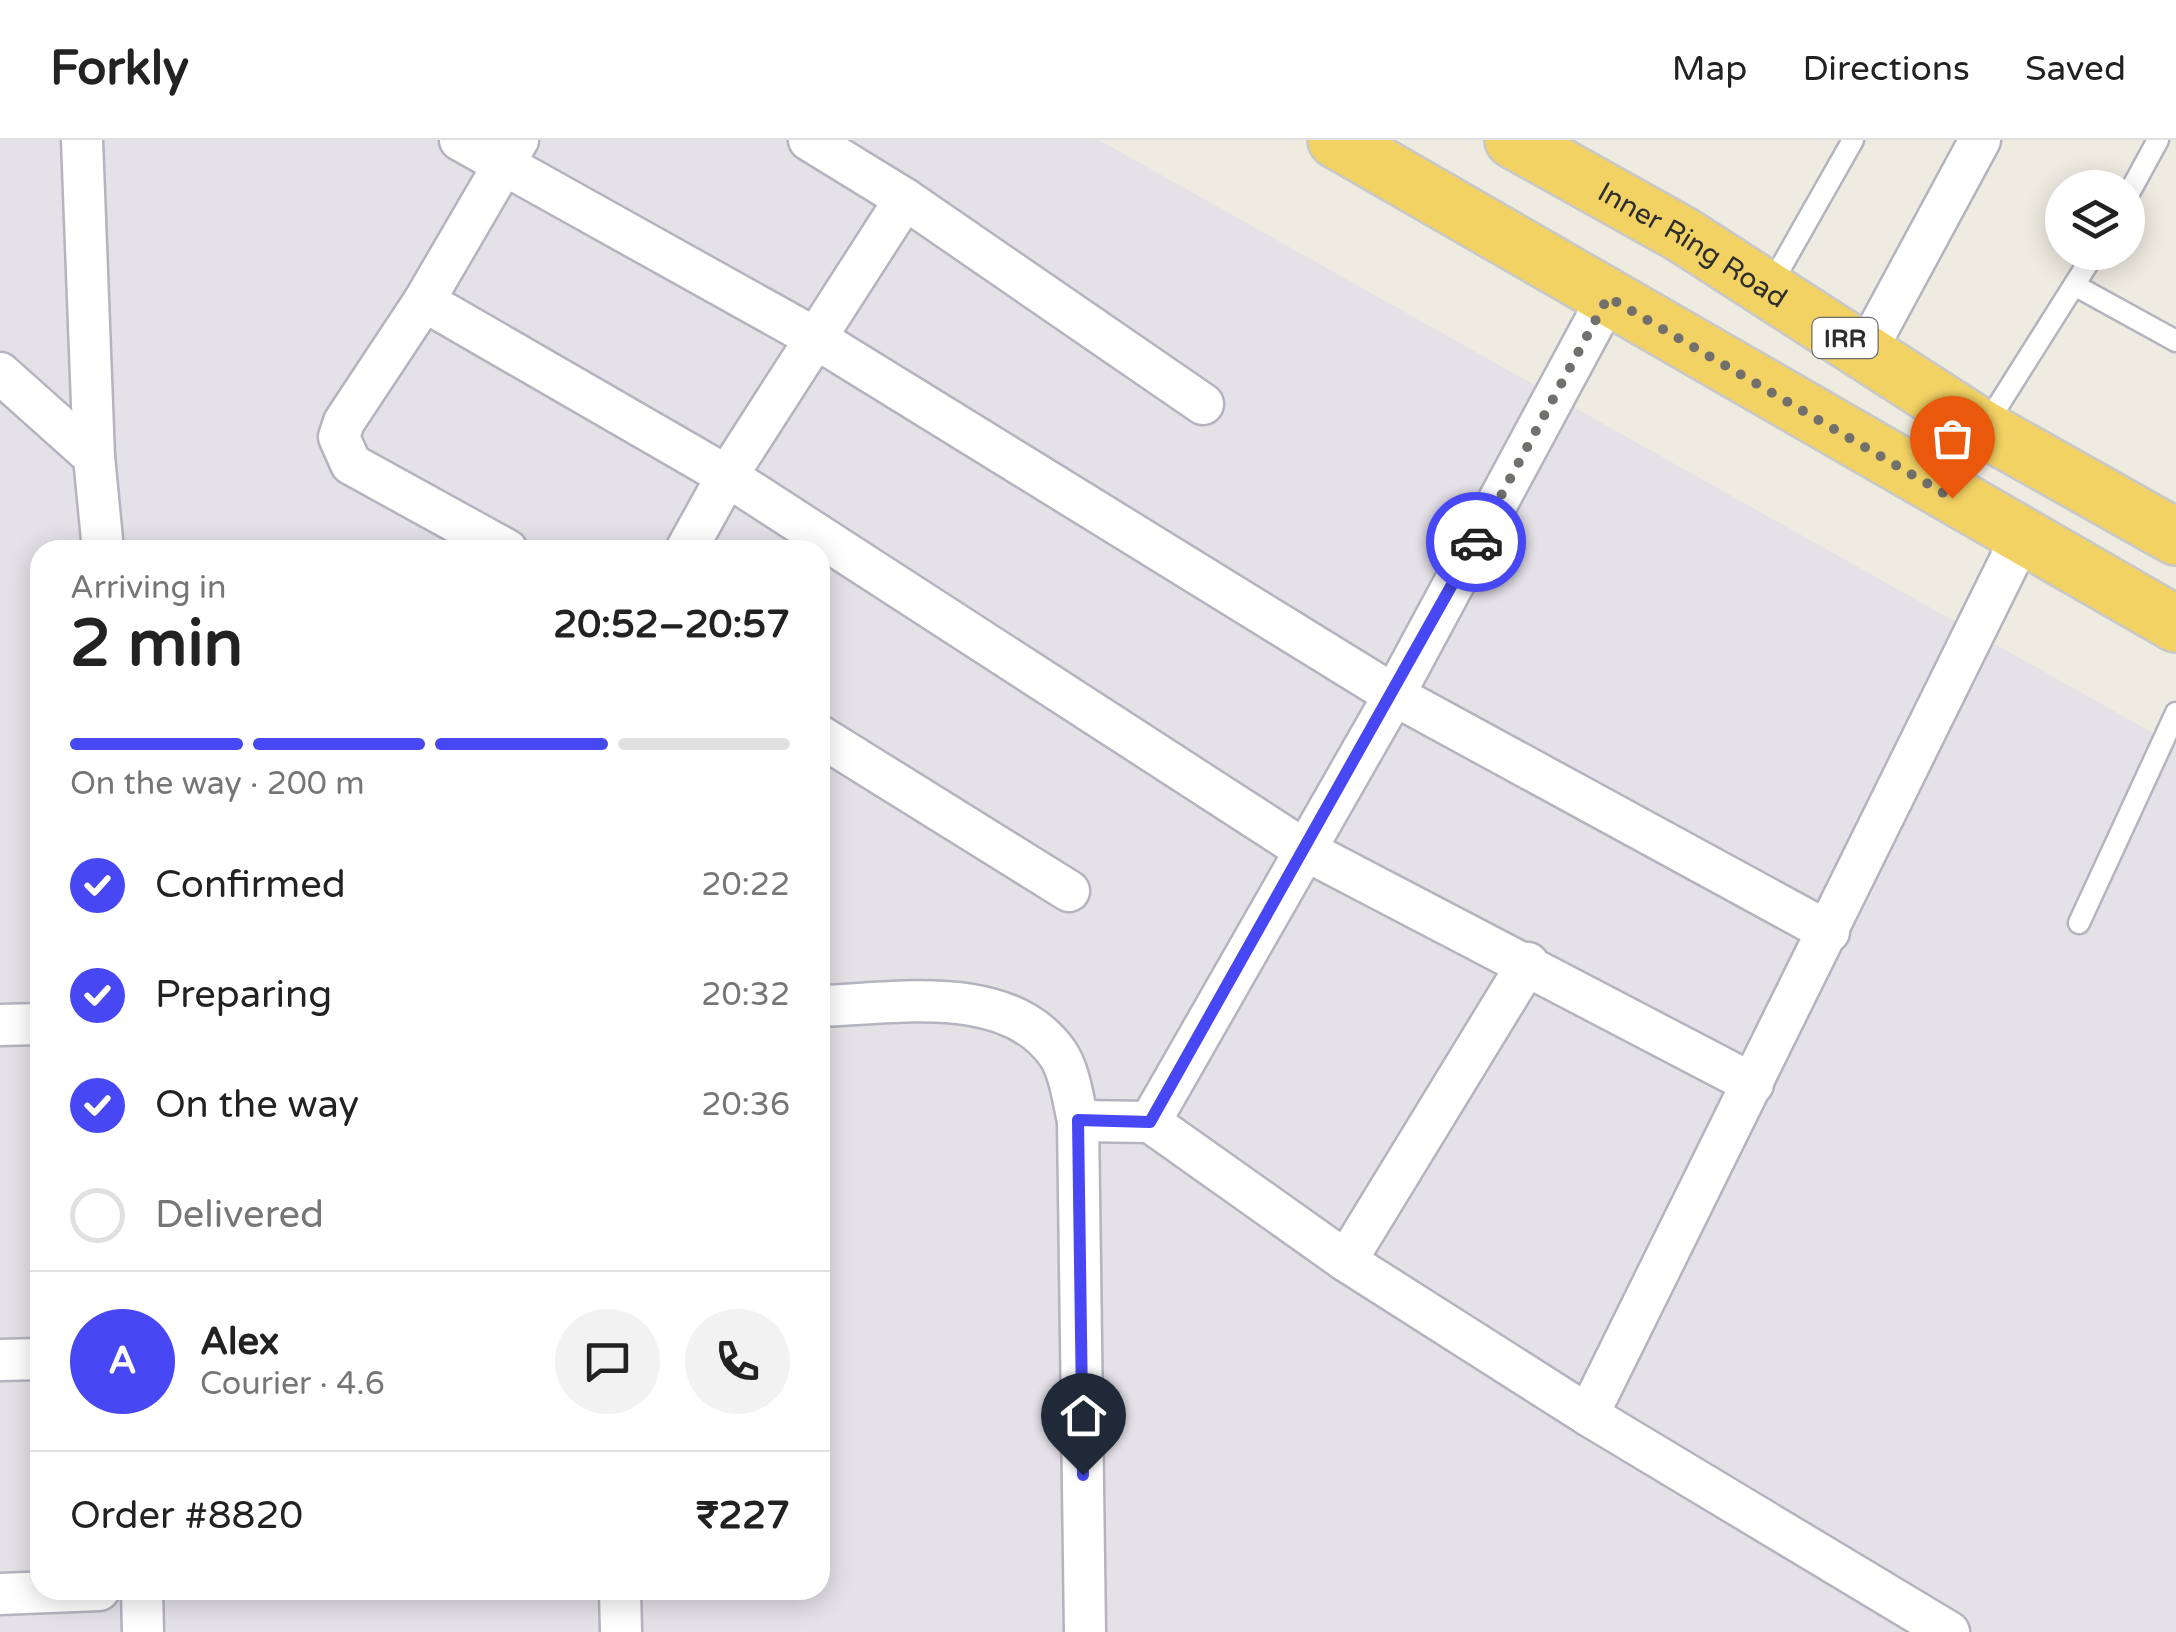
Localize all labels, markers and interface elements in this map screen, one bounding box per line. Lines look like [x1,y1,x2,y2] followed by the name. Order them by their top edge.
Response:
[50,40,189,98] text: Forkly
[1672,48,1747,90] text: Map
[1802,48,1970,90] text: Directions
[2025,48,2126,90] text: Saved
[2045,170,2145,270] map controls
[2045,170,2145,270] button: layers
[1592,175,1793,316] street label: Inner Ring Road
[1812,318,1878,358] road number: IRR
[1910,396,1995,499] pin
[1925,411,1980,466] icon: bag
[1426,492,1526,592] courier
[1449,515,1504,570] icon: car
[70,569,227,607] text: Arriving in
[553,602,790,648] text: 20:52–20:57
[70,605,243,684] text: 2 min
[70,765,365,803] text: On the way · 200 m
[70,858,125,913] icon: check
[155,862,346,908] text: Confirmed
[701,866,790,904] text: 20:22
[70,968,125,1023] icon: check
[155,972,332,1018] text: Preparing
[701,976,790,1014] text: 20:32
[70,1078,125,1133] icon: check
[155,1082,359,1128] text: On the way
[701,1086,790,1124] text: 20:36
[155,1192,324,1238] text: Delivered
[555,1309,660,1414] button: chat
[685,1309,790,1414] button: phone
[200,1319,279,1365] text: Alex
[108,1338,137,1384] text: A
[200,1365,385,1403] text: Courier · 4.6
[1041,1373,1126,1476] pin
[1056,1388,1111,1443] icon: home
[70,1493,303,1539] text: Order #8820
[696,1493,790,1539] text: ₹227

